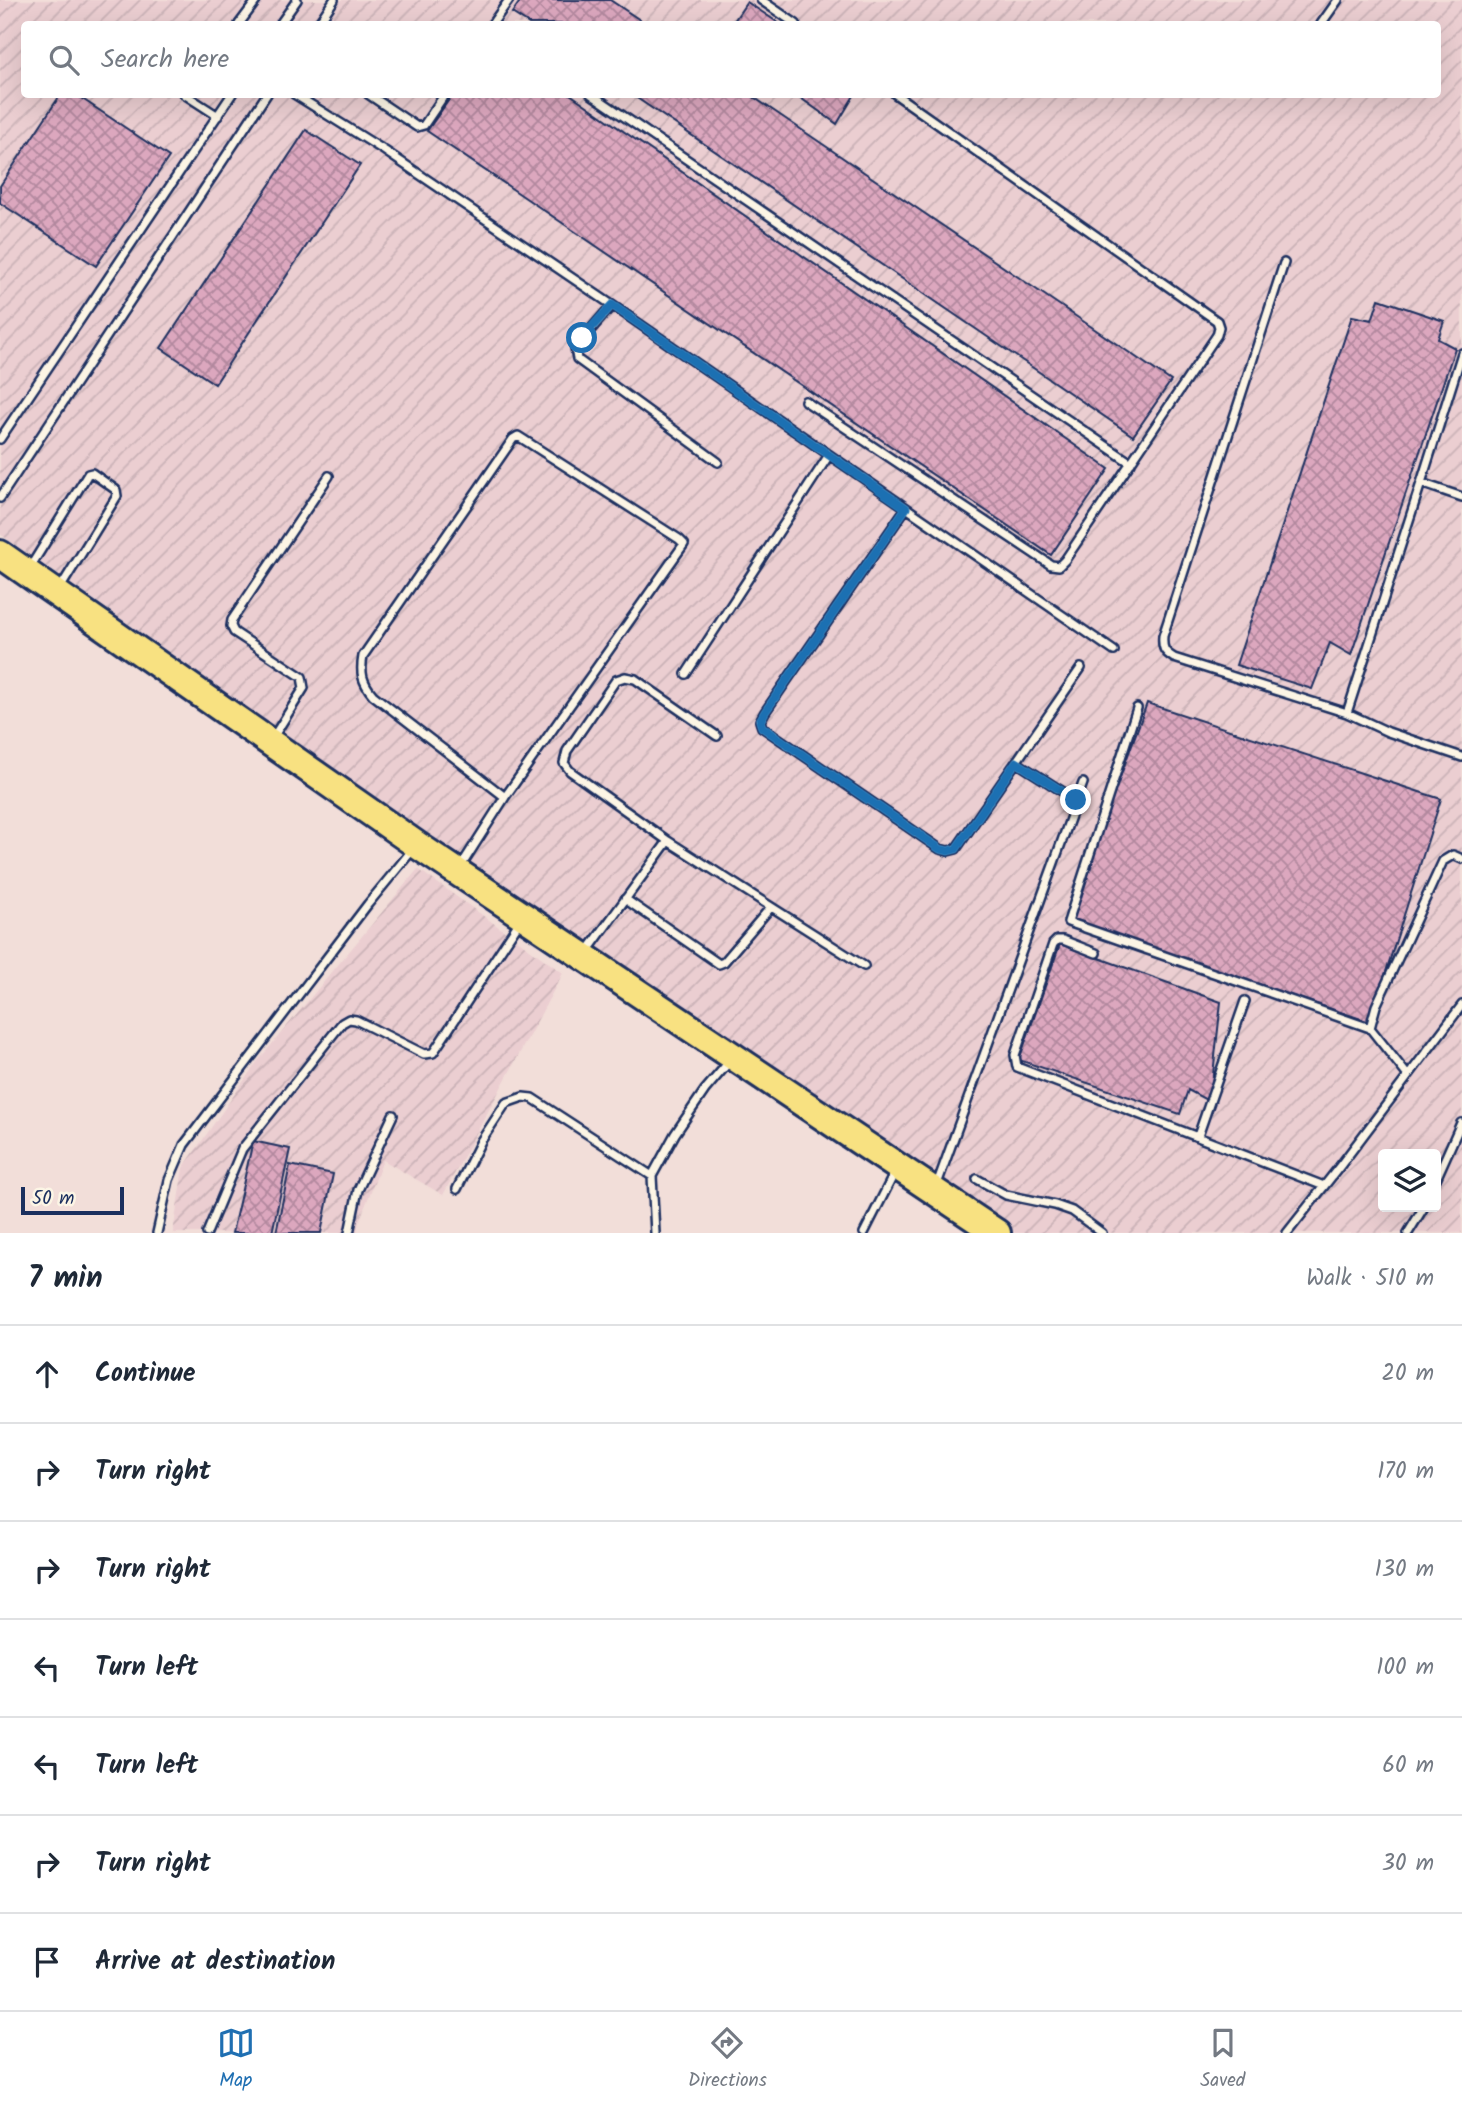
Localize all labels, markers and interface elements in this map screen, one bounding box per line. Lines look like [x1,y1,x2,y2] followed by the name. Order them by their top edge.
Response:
[21,21,1441,98] search box
[101,39,229,81] text: Search here
[45,41,83,79] icon: search
[566,322,597,353] route start
[1060,784,1091,815] route end
[1378,1149,1441,1212] map controls
[1378,1149,1441,1212] button: layers
[21,1184,124,1216] scale bar
[32,1184,74,1214] text: 50 m
[28,1255,103,1303] text: 7 min
[1306,1261,1434,1297] text: Walk · 510 m
[95,1353,196,1395] text: Continue
[28,1355,66,1393] icon: ahead
[1382,1356,1434,1392] text: 20 m
[95,1451,211,1493] text: Turn right
[28,1453,66,1491] icon: right
[1377,1454,1434,1490] text: 170 m
[95,1549,211,1591] text: Turn right
[28,1551,66,1589] icon: right
[1375,1552,1434,1588] text: 130 m
[95,1647,198,1689] text: Turn left
[28,1649,66,1687] icon: left
[1376,1650,1434,1686] text: 100 m
[95,1745,198,1787] text: Turn left
[28,1747,66,1785] icon: left
[1382,1748,1434,1784] text: 60 m
[95,1843,211,1885] text: Turn right
[28,1845,66,1883] icon: right
[1382,1846,1434,1882] text: 30 m
[95,1941,335,1983] text: Arrive at destination
[28,1943,66,1981] icon: arrive
[217,2024,255,2096] tab: Map
[688,2024,767,2096] tab: Directions
[1200,2024,1245,2096] tab: Saved

